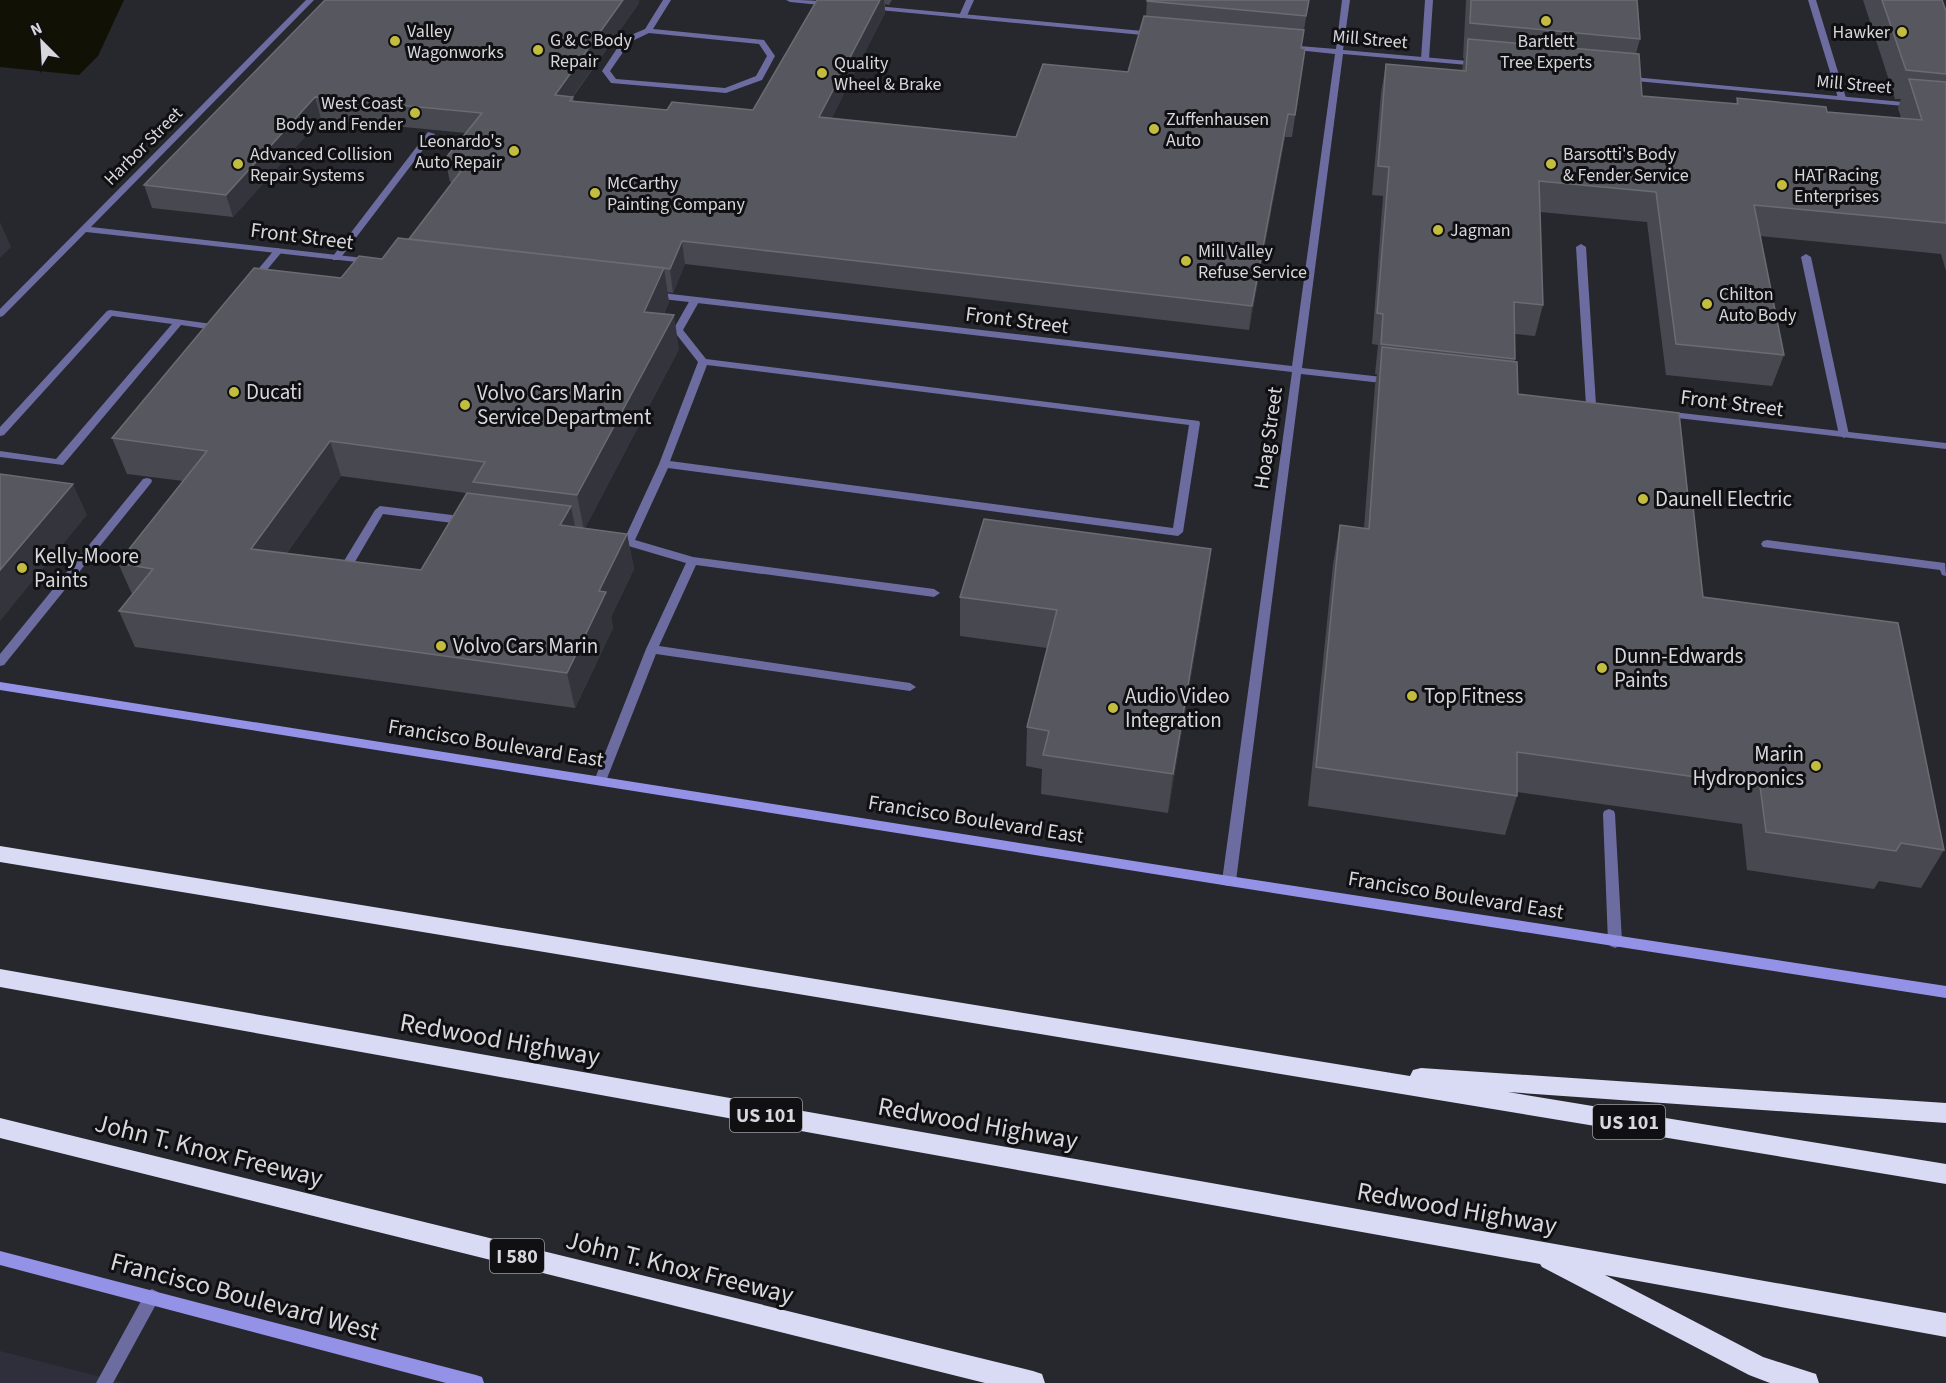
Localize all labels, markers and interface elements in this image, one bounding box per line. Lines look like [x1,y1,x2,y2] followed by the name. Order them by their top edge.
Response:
[12,12,72,72] north arrow
[1539,14,1553,28] marker: Bartlett Tree Experts
[27,17,46,41] text: N
[407,19,504,65] place label: Valley Wagonworks
[1832,20,1891,45] place label: Hawker
[1331,24,1409,55] street label: Mill Street
[1895,25,1909,39] marker: Hawker
[550,28,632,74] place label: G & C Body Repair
[1500,29,1592,75] place label: Bartlett Tree Experts
[388,34,402,48] marker: Valley Wagonworks
[531,43,545,57] marker: G & C Body Repair
[834,51,942,97] place label: Quality Wheel & Brake
[815,66,829,80] marker: Quality Wheel & Brake
[1815,69,1893,100] street label: Mill Street
[276,91,404,137] place label: West Coast Body and Fender
[99,102,188,191] street label: Harbor Street
[408,106,422,120] marker: West Coast Body and Fender
[1166,107,1269,153] place label: Zuffenhausen Auto
[1147,122,1161,136] marker: Zuffenhausen Auto
[415,129,503,175] place label: Leonardo's Auto Repair
[250,142,392,188] place label: Advanced Collision Repair Systems
[1563,142,1689,188] place label: Barsotti's Body & Fender Service
[507,144,521,158] marker: Leonardo's Auto Repair
[231,157,245,171] marker: Advanced Collision Repair Systems
[1544,157,1558,171] marker: Barsotti's Body & Fender Service
[1794,163,1879,209] place label: HAT Racing Enterprises
[607,171,745,217] place label: McCarthy Painting Company
[1775,178,1789,192] marker: HAT Racing Enterprises
[588,186,602,200] marker: McCarthy Painting Company
[249,215,355,257] street label: Front Street
[1450,218,1511,243] place label: Jagman
[1431,223,1445,237] marker: Jagman
[1198,239,1307,285] place label: Mill Valley Refuse Service
[1179,254,1193,268] marker: Mill Valley Refuse Service
[1719,282,1797,328] place label: Chilton Auto Body
[1700,297,1714,311] marker: Chilton Auto Body
[964,299,1070,341] street label: Front Street
[246,377,302,407] place label: Ducati
[477,378,651,432] place label: Volvo Cars Marin Service Department
[1679,382,1785,424] street label: Front Street
[227,385,241,399] marker: Ducati
[1246,385,1290,491] street label: Hoag Street
[458,398,472,412] marker: Volvo Cars Marin Service Department
[1655,484,1792,514] place label: Daunell Electric
[1636,492,1650,506] marker: Daunell Electric
[34,541,139,595] place label: Kelly-Moore Paints
[15,561,29,575] marker: Kelly-Moore Paints
[453,631,598,661] place label: Volvo Cars Marin
[434,639,448,653] marker: Volvo Cars Marin
[1614,641,1744,695] place label: Dunn-Edwards Paints
[1595,661,1609,675] marker: Dunn-Edwards Paints
[1125,681,1230,735] place label: Audio Video Integration
[1424,681,1523,711] place label: Top Fitness
[1405,689,1419,703] marker: Top Fitness
[1106,701,1120,715] marker: Audio Video Integration
[386,711,606,775] street label: Francisco Boulevard East
[1692,739,1804,793] place label: Marin Hydroponics
[1809,759,1823,773] marker: Marin Hydroponics
[866,787,1086,851] street label: Francisco Boulevard East
[1346,863,1566,927] street label: Francisco Boulevard East
[397,1004,603,1075] street label: Redwood Highway
[875,1088,1081,1159] street label: Redwood Highway
[730,1098,802,1132] road number: US 101
[91,1104,327,1197] street label: John T. Knox Freeway
[1593,1105,1665,1139] road number: US 101
[1354,1173,1560,1244] street label: Redwood Highway
[562,1221,798,1314] street label: John T. Knox Freeway
[490,1239,544,1273] road number: I 580
[106,1243,383,1350] street label: Francisco Boulevard West

